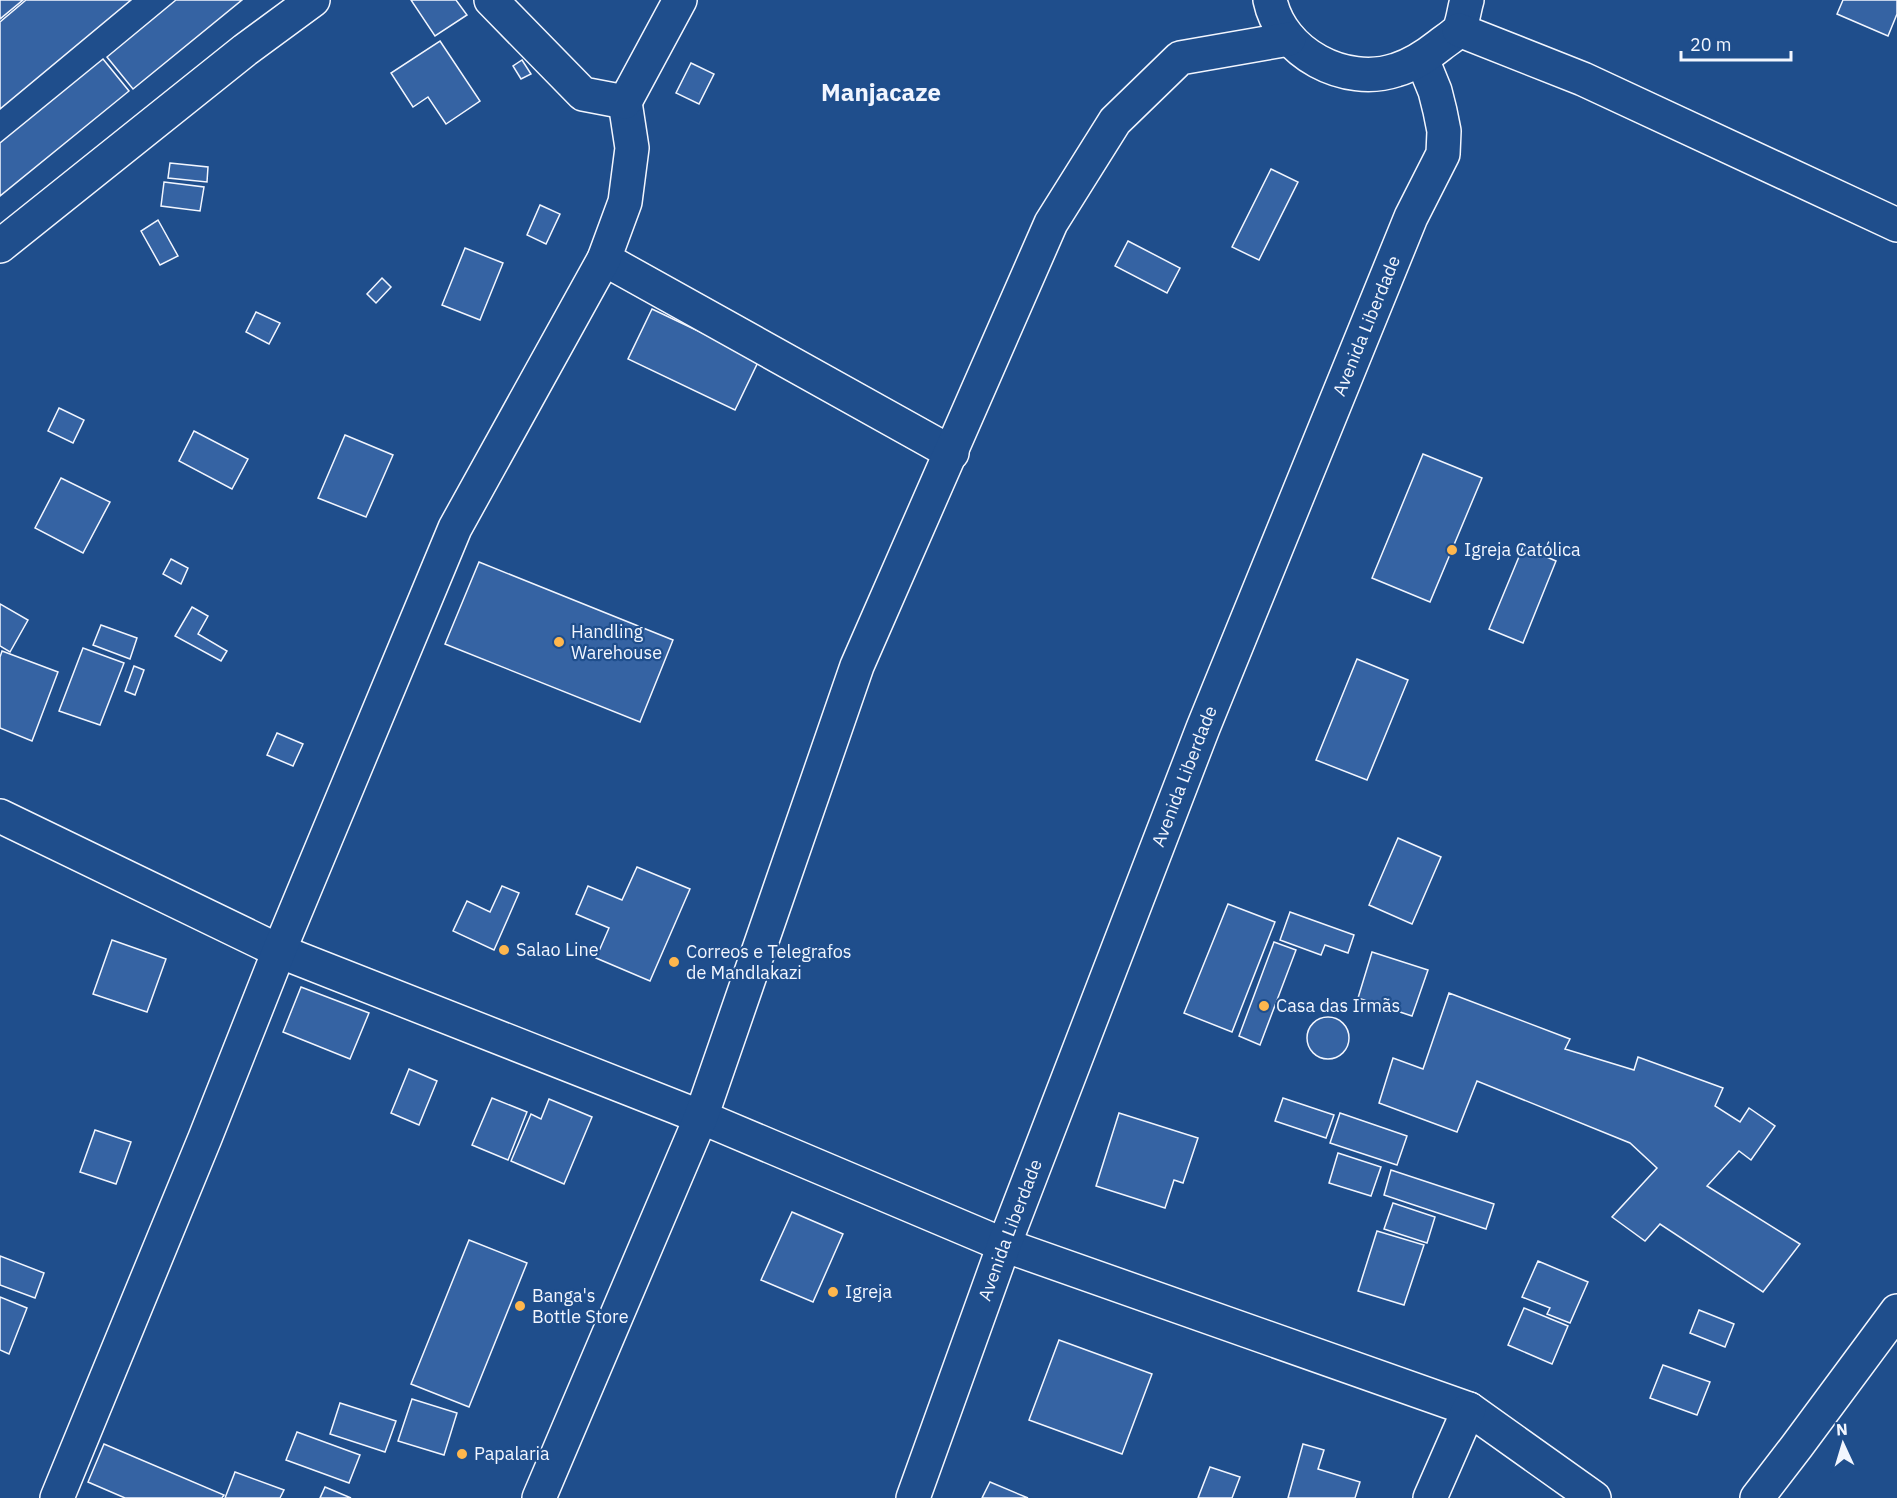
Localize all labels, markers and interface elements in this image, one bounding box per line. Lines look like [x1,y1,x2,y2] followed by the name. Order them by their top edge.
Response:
[1681,24,1790,62] scale bar
[1690,33,1732,56] text: 20 m
[821,76,941,108] district label: Manjacaze
[1327,252,1405,399] street label: Avenida Liberdade
[1464,538,1581,561] place label: Igreja Católica
[1445,543,1459,557] marker: Igreja Católica
[571,620,662,664] place label: Handling Warehouse
[552,635,566,649] marker: Handling Warehouse
[1146,702,1222,850] street label: Avenida Liberdade
[516,938,599,961] place label: Salao Line
[686,940,852,984] place label: Correos e Telegrafos de Mandlakazi
[497,943,511,957] marker: Salao Line
[667,955,681,969] marker: Correos e Telegrafos de Mandlakazi
[1276,994,1400,1017] place label: Casa das Irmãs
[1257,999,1271,1013] marker: Casa das Irmãs
[973,1156,1047,1304] street label: Avenida Liberdade
[845,1280,893,1303] place label: Igreja
[532,1284,629,1328] place label: Banga's Bottle Store
[826,1285,840,1299] marker: Igreja
[513,1299,527,1313] marker: Banga's Bottle Store
[1813,1414,1873,1474] north arrow
[1835,1419,1848,1439] text: N
[474,1442,550,1465] place label: Papalaria
[455,1447,469,1461] marker: Papalaria

